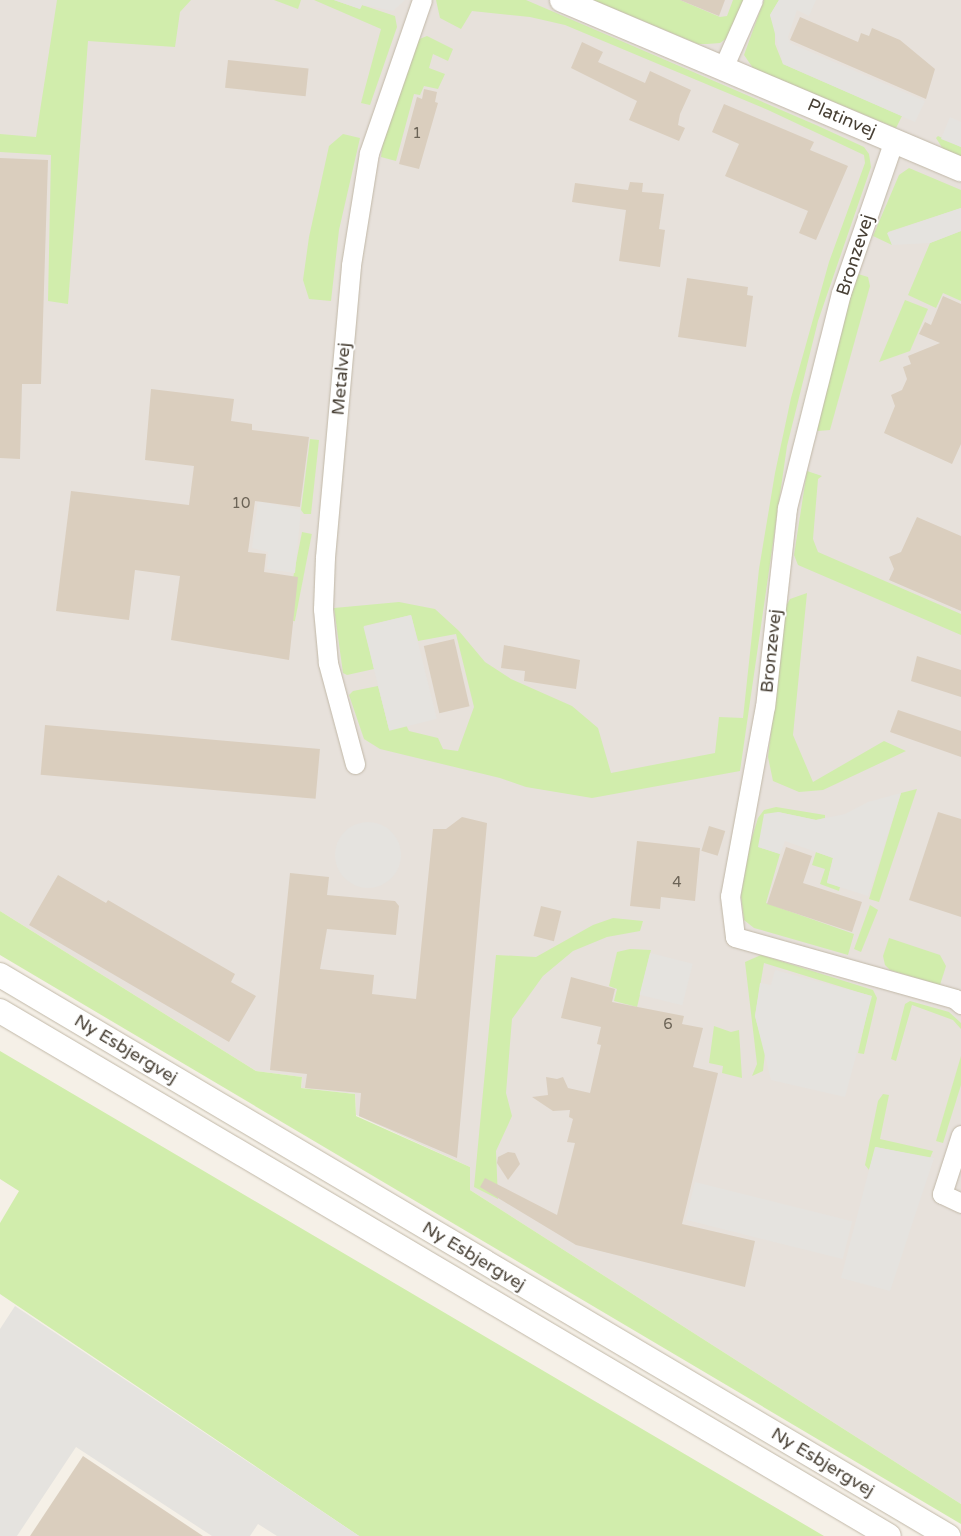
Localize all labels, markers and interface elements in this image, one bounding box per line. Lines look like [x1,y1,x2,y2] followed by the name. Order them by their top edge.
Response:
[804,94,880,142] street label: Platinvej
[412,125,422,143] house number: 1
[832,212,878,298] street label: Bronzevej
[327,342,355,416] street label: Metalvej
[232,495,250,513] house number: 10
[756,608,786,694] street label: Bronzevej
[672,874,682,892] house number: 4
[70,1010,182,1088] street label: Ny Esbjergvej
[663,1016,673,1034] house number: 6
[418,1217,530,1295] street label: Ny Esbjergvej
[767,1423,879,1501] street label: Ny Esbjergvej

